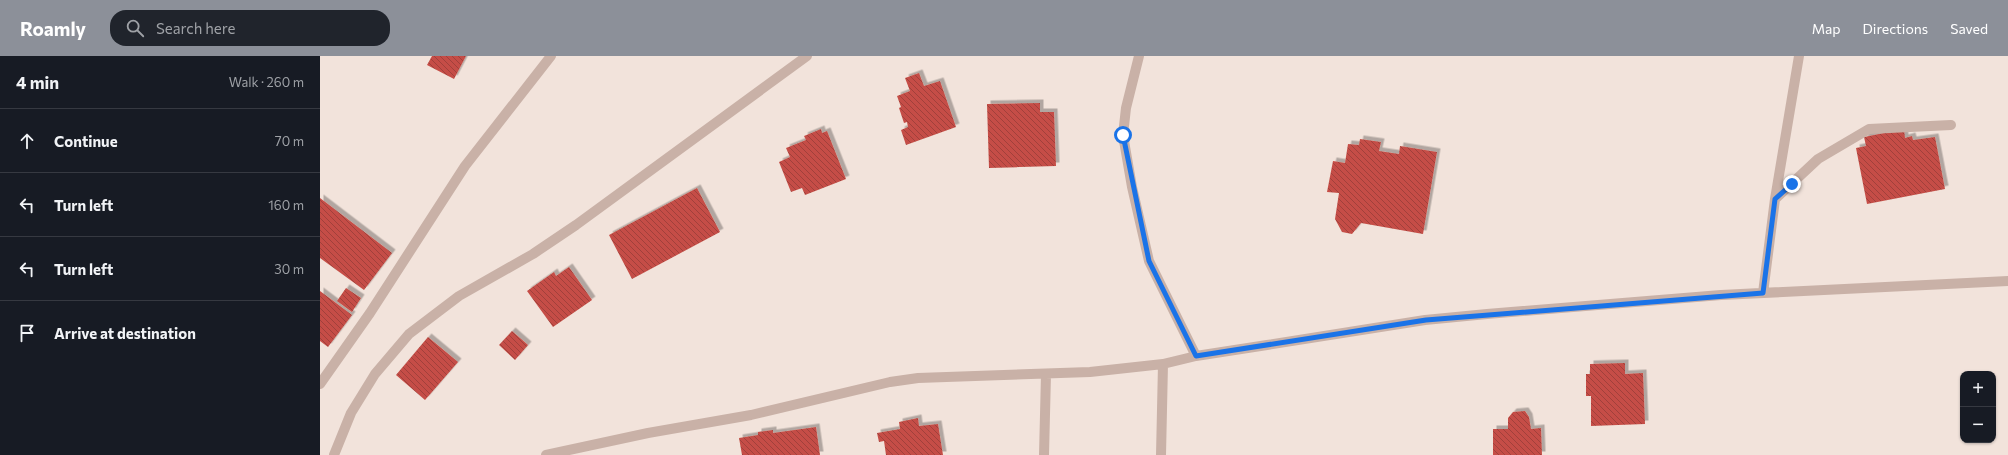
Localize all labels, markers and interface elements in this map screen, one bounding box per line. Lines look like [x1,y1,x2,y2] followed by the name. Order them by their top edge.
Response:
[110,10,390,46] search box
[20,17,86,40] text: Roamly
[124,17,146,39] icon: search
[156,19,235,37] text: Search here
[1812,20,1841,37] text: Map
[1863,20,1928,37] text: Directions
[1950,20,1988,37] text: Saved
[16,72,59,93] text: 4 min
[229,74,304,90] text: Walk · 260 m
[1114,126,1132,144] route start
[16,130,38,152] icon: ahead
[54,132,118,150] text: Continue
[275,133,304,149] text: 70 m
[1783,175,1801,193] route end
[16,194,38,216] icon: left
[54,196,113,214] text: Turn left
[268,197,304,213] text: 160 m
[16,258,38,280] icon: left
[54,260,113,278] text: Turn left
[274,261,304,277] text: 30 m
[16,322,38,344] icon: arrive
[54,324,196,342] text: Arrive at destination
[1960,371,1996,443] map controls
[1960,371,1996,407] button: +
[1960,407,1996,443] button: −

